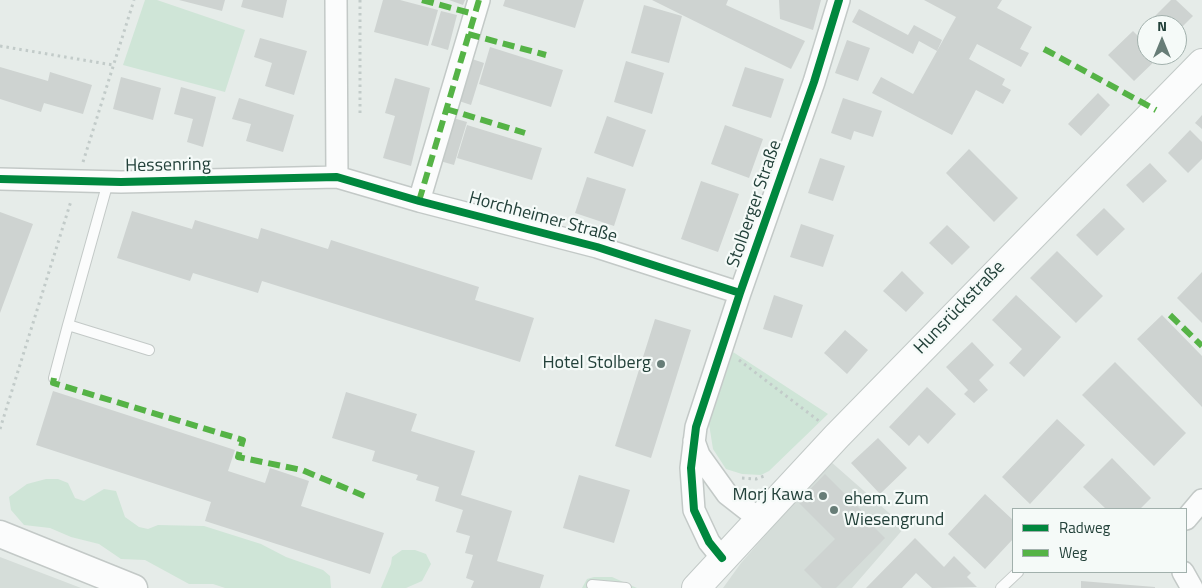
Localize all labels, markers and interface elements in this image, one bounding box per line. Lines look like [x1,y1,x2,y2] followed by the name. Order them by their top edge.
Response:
[1137,15,1187,65] north arrow
[1157,15,1167,36] text: N
[723,137,787,271] street label: Stolberger Straße
[125,154,211,178] street label: Hessenring
[466,188,620,248] street label: Horchheimer Straße
[910,257,1010,359] street label: Hunsrückstraße
[542,353,651,375] place label: Hotel Stolberg
[655,358,667,370] marker: Hotel Stolberg
[732,485,813,507] place label: Morj Kawa
[844,489,944,532] place label: ehem. Zum Wiesengrund
[817,490,829,502] marker: Morj Kawa
[828,504,840,516] marker: ehem. Zum Wiesengrund
[1012,508,1187,573] legend
[1059,516,1110,539] text: Radweg
[1059,541,1087,564] text: Weg

